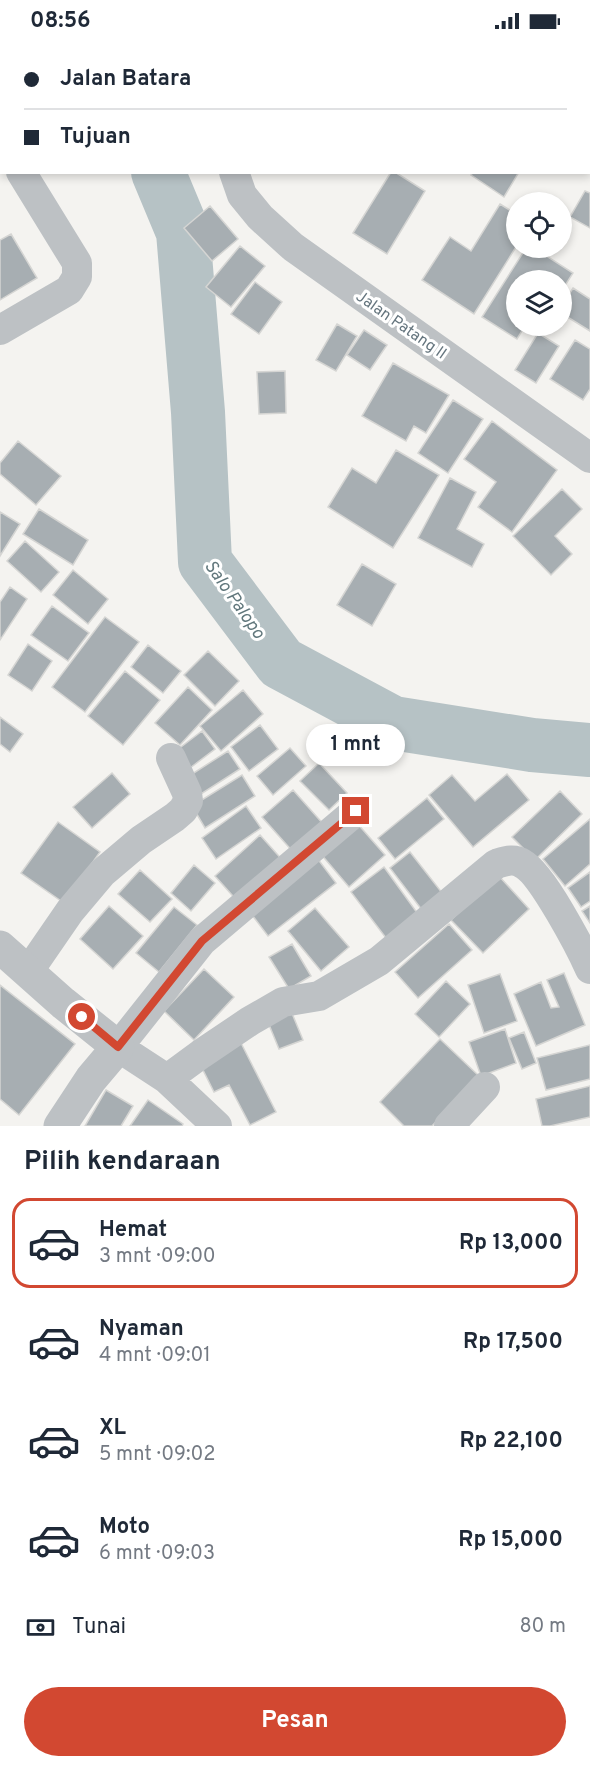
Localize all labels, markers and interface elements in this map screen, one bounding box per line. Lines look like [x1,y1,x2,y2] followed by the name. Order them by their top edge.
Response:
[30,8,91,35] text: 08:56
[60,66,191,93] text: Jalan Batara
[60,124,131,151] text: Tujuan
[506,192,572,336] map controls
[506,192,572,258] button: locate
[506,270,572,336] button: layers
[352,287,450,364] street label: Jalan Patang II
[198,556,270,644] water label: Salo Palopo
[306,724,406,766] callout: 1 mnt
[330,732,381,758] text: 1 mnt
[342,797,369,824] route end
[68,1003,95,1030] route start
[24,1145,221,1179] text: Pilih kendaraan
[27,1216,81,1270] icon: car
[99,1217,167,1244] text: Hemat
[459,1230,563,1257] text: Rp 13,000
[99,1244,216,1270] text: 3 mnt · 09:00
[27,1315,81,1369] icon: car
[99,1316,184,1343] text: Nyaman
[463,1329,563,1356] text: Rp 17,500
[99,1343,211,1369] text: 4 mnt · 09:01
[27,1414,81,1468] icon: car
[99,1415,126,1442] text: XL
[459,1428,563,1455] text: Rp 22,100
[99,1442,216,1468] text: 5 mnt · 09:02
[27,1513,81,1567] icon: car
[99,1514,150,1541] text: Moto
[458,1527,563,1554] text: Rp 15,000
[99,1541,215,1567] text: 6 mnt · 09:03
[24,1611,57,1644] icon: cash
[72,1614,126,1641] text: Tunai
[520,1614,566,1640] text: 80 m
[24,1687,566,1756] button: Pesan

